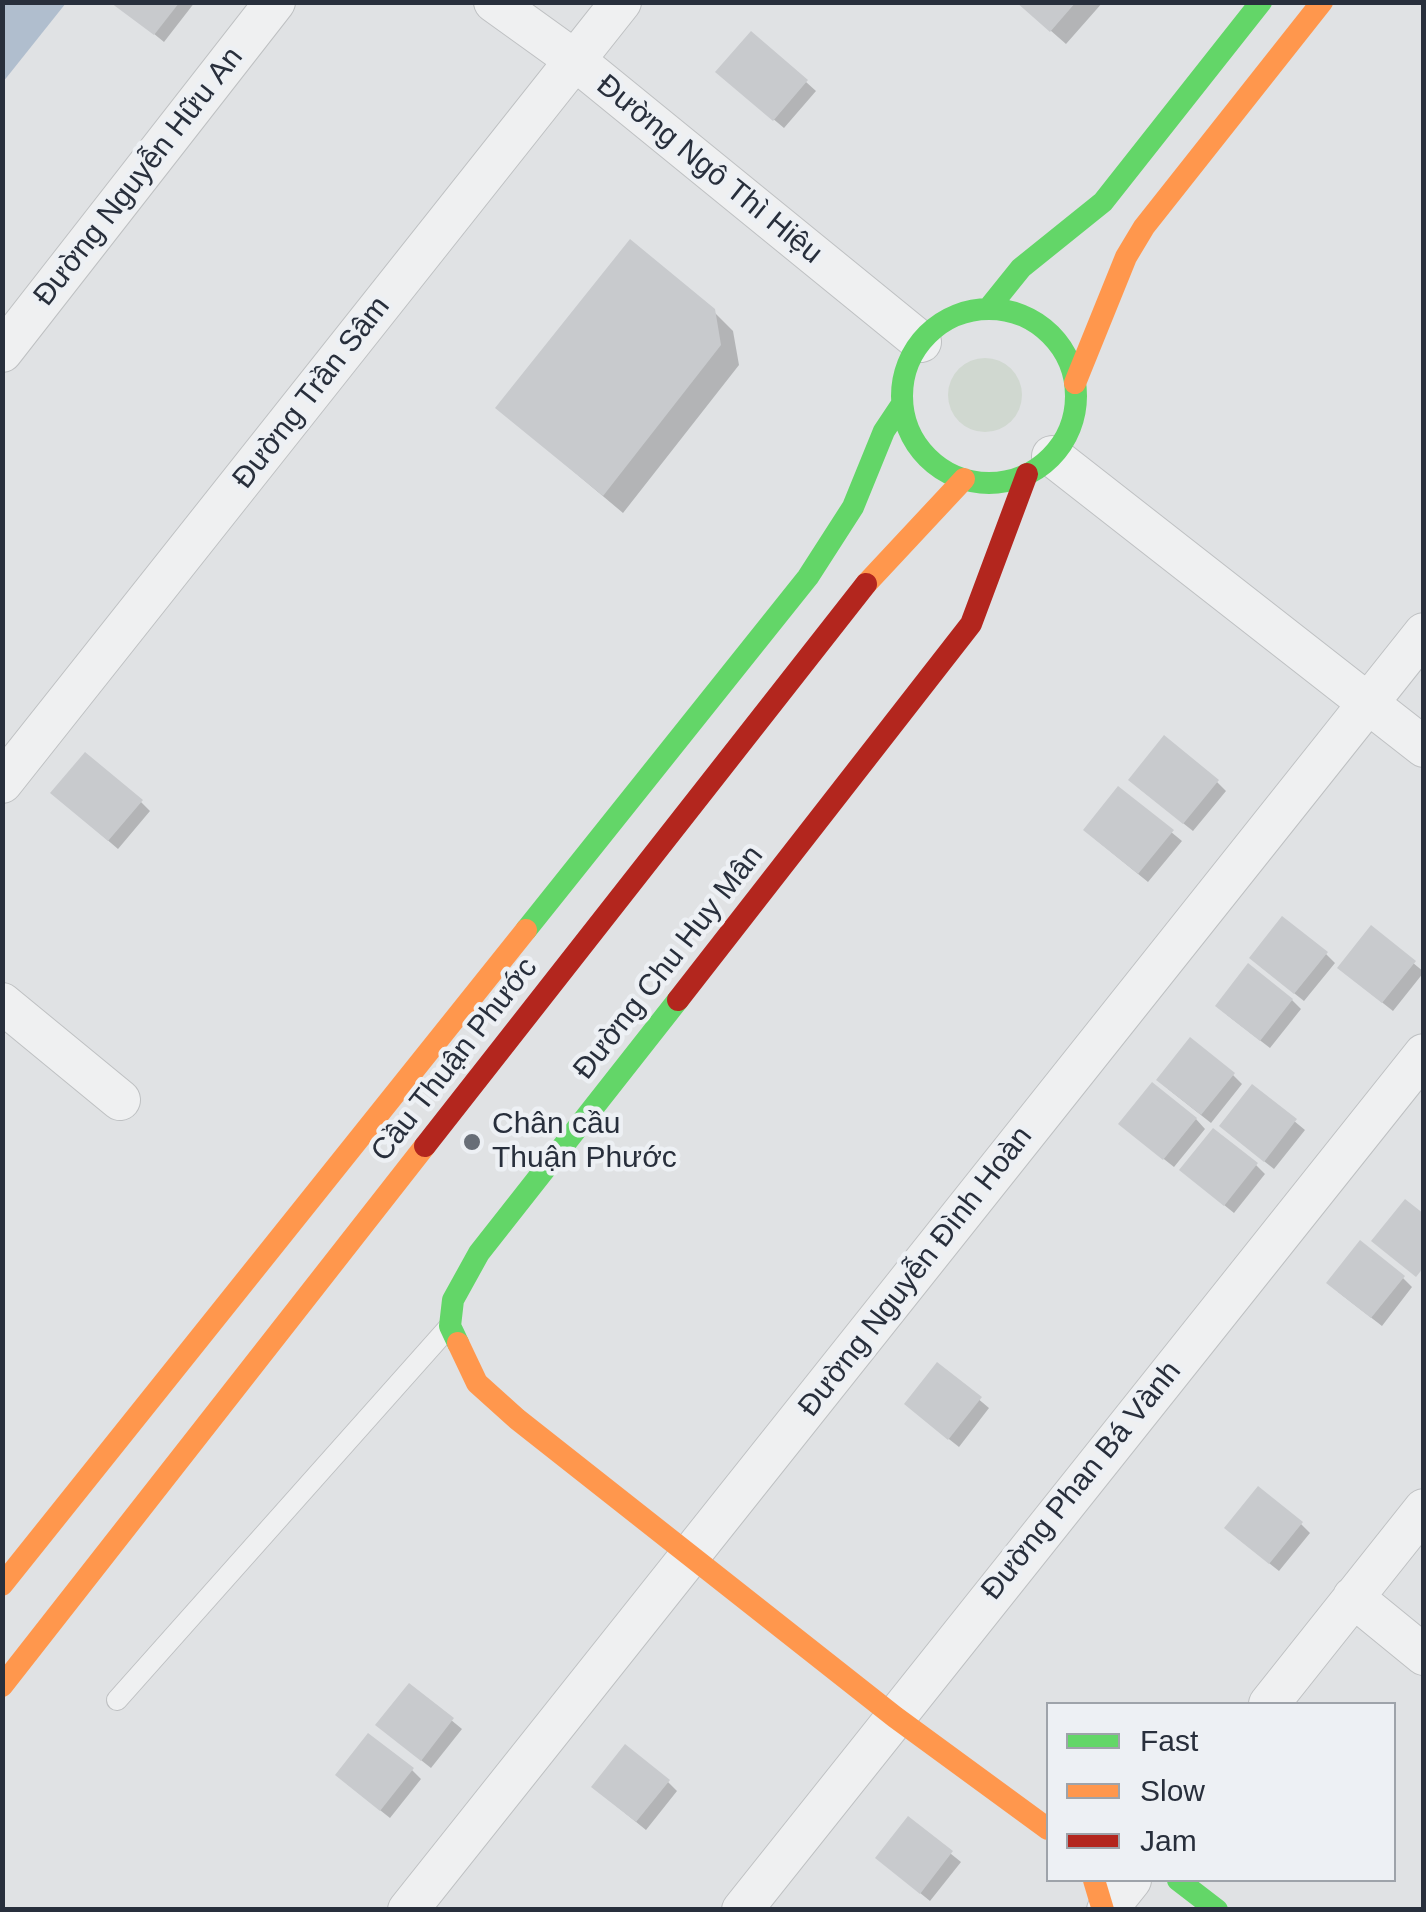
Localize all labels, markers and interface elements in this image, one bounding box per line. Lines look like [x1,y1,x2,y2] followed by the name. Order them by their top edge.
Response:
[27,40,251,314] street label: Đường Nguyễn Hữu An
[589,68,829,272] street label: Đường Ngô Thì Hiệu
[226,290,398,496] street label: Đường Trần Sâm
[567,839,771,1087] street label: Đường Chu Huy Mân
[364,951,546,1169] street label: Cầu Thuận Phước
[492,1107,677,1178] place label: Chân cầu Thuận Phước
[792,1120,1040,1424] street label: Đường Nguyễn Đình Hoàn
[461,1131,483,1153] marker: Chân cầu Thuận Phước
[975,1354,1189,1608] street label: Đường Phan Bá Vành
[1046,1702,1396,1882] legend
[1140,1724,1198,1757] text: Fast
[1140,1774,1205,1807] text: Slow
[1140,1824,1197,1857] text: Jam

